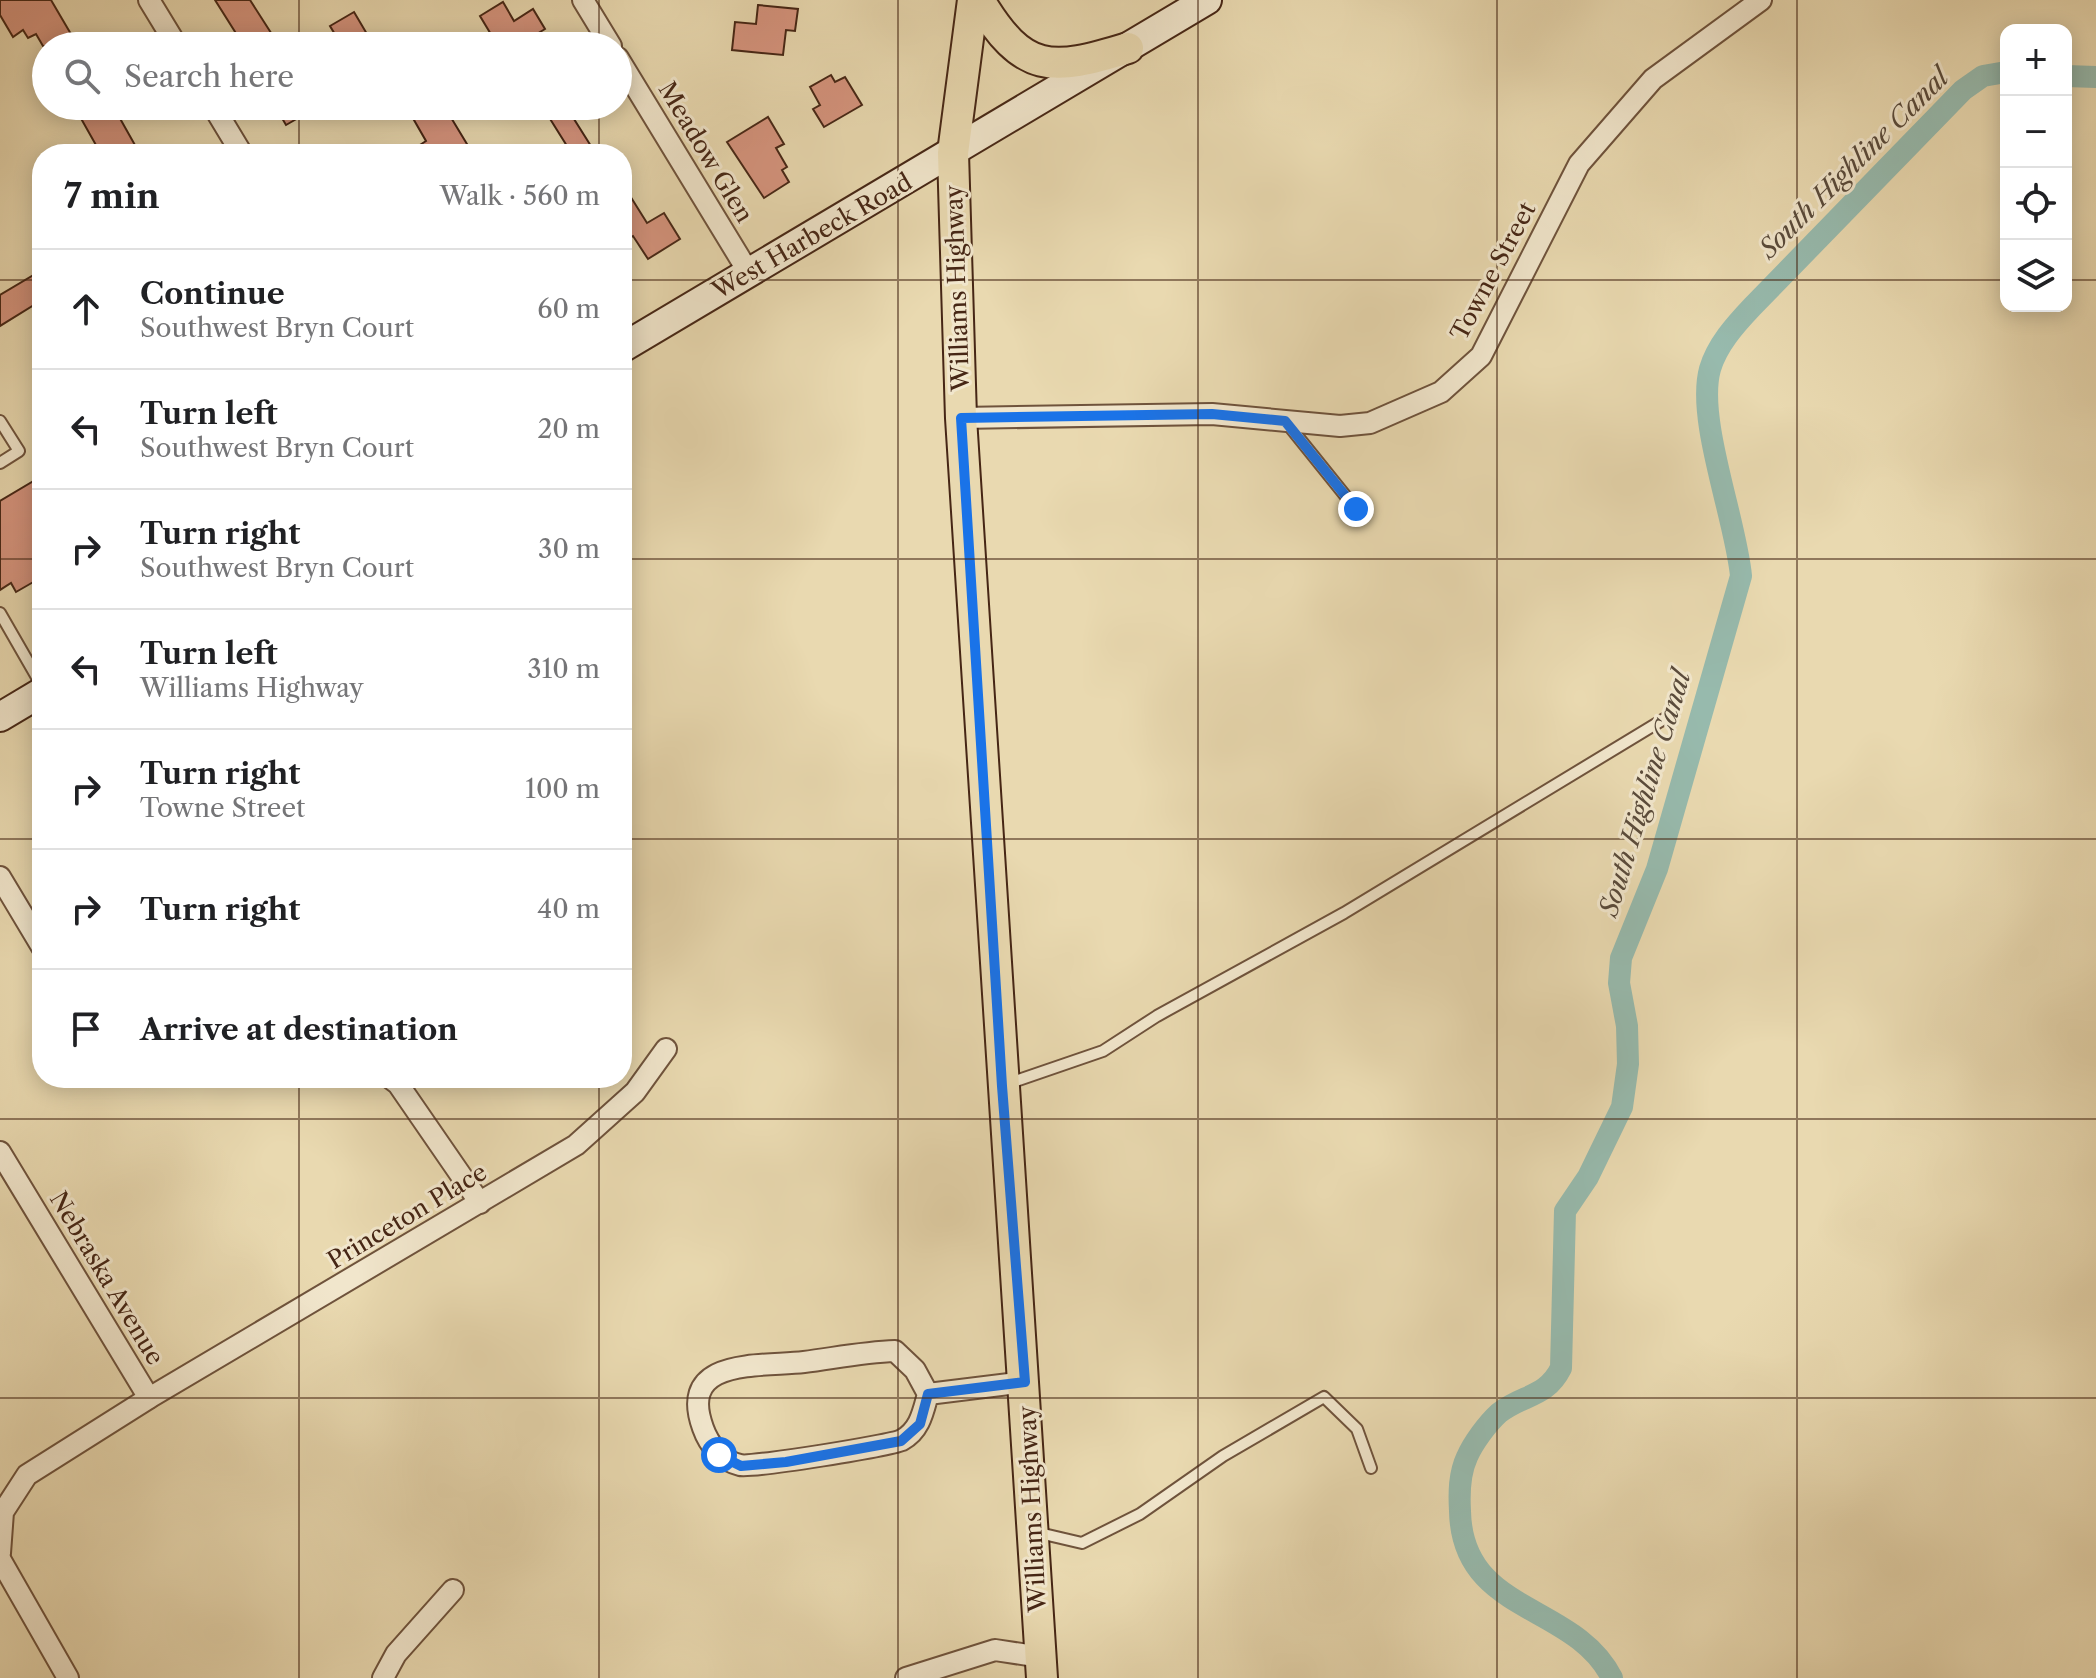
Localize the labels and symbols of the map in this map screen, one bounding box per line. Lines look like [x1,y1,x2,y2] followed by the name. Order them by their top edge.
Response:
[1751,59,1958,266] water label: South Highline Canal
[653,76,759,228] street label: Meadow Glen
[706,167,917,305] street label: West Harbeck Road
[939,184,975,393] street label: Williams Highway
[1444,196,1542,345] street label: Towne Street
[1338,491,1374,527] route end
[1592,664,1698,922] water label: South Highline Canal
[322,1157,492,1275] street label: Princeton Place
[44,1186,170,1370] street label: Nebraska Avenue
[1012,1405,1052,1614] street label: Williams Highway
[701,1437,737,1473] route start

